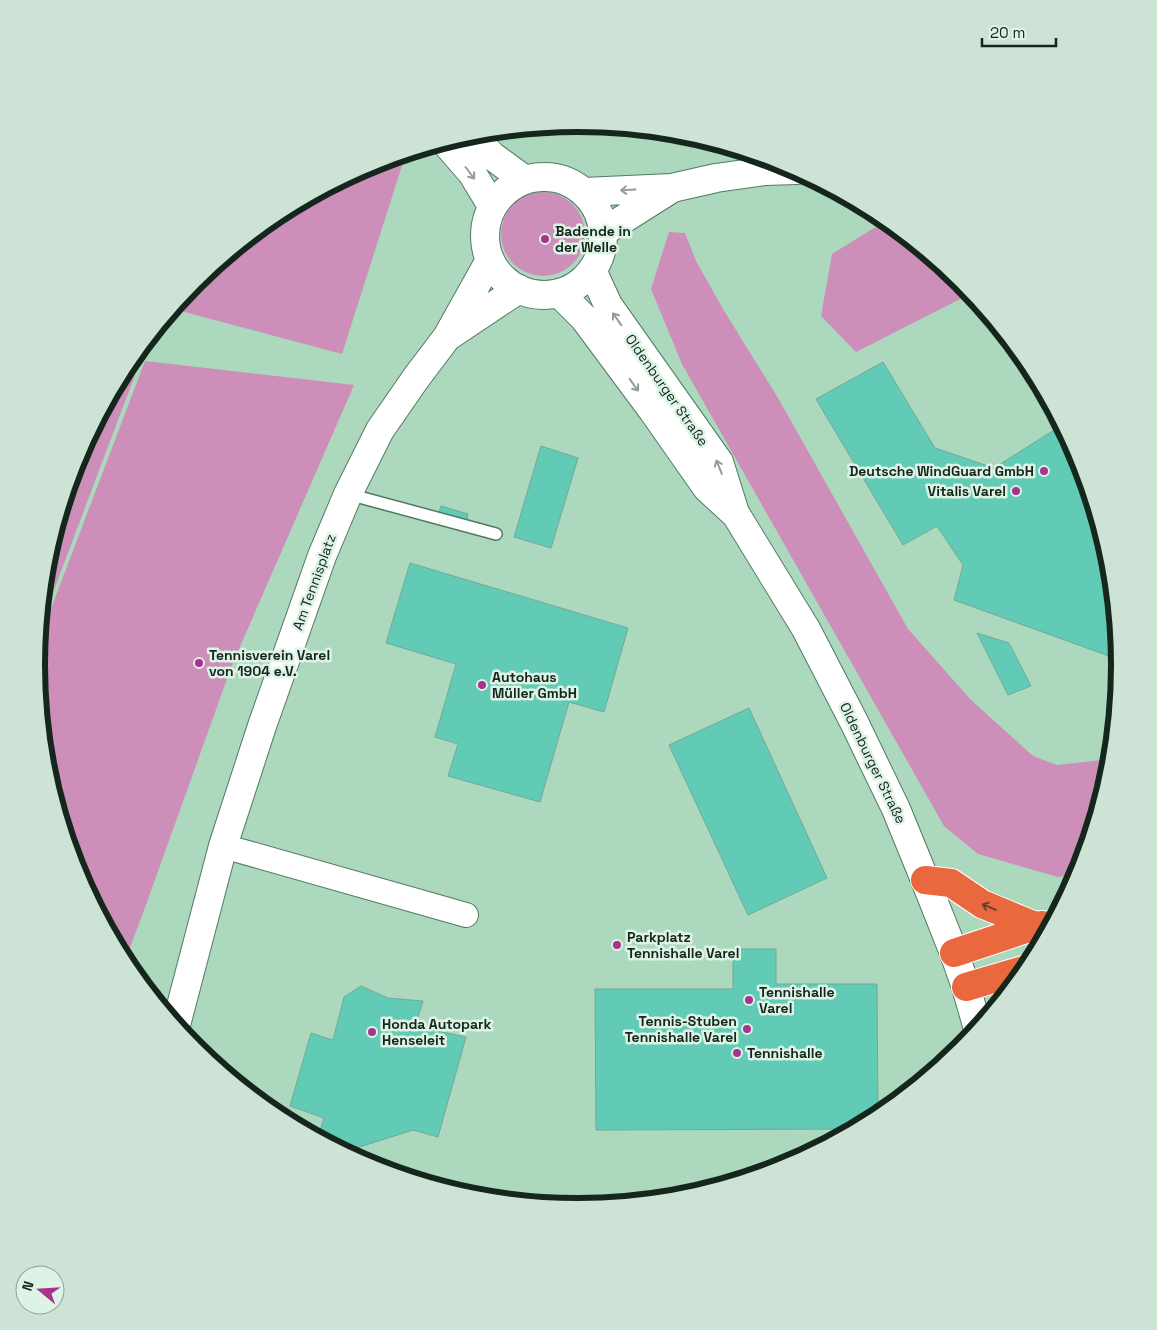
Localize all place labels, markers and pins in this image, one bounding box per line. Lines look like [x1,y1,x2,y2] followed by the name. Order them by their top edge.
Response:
[555,222,631,256] place label: Badende in der Welle
[539,233,551,245] marker: Badende in der Welle
[849,462,1034,480] place label: Deutsche WindGuard GmbH
[1038,465,1050,477] marker: Deutsche WindGuard GmbH
[928,482,1006,500] place label: Vitalis Varel
[1010,485,1022,497] marker: Vitalis Varel
[209,646,330,680] place label: Tennisverein Varel von 1904 e.V.
[193,657,205,669] marker: Tennisverein Varel von 1904 e.V.
[492,668,577,702] place label: Autohaus Müller GmbH
[476,679,488,691] marker: Autohaus Müller GmbH
[627,928,739,962] place label: Parkplatz Tennishalle Varel
[611,939,623,951] marker: Parkplatz Tennishalle Varel
[759,983,835,1017] place label: Tennishalle Varel
[743,994,755,1006] marker: Tennishalle Varel
[625,1012,737,1046] place label: Tennis-Stuben Tennishalle Varel
[382,1015,492,1049] place label: Honda Autopark Henseleit
[741,1023,753,1035] marker: Tennis-Stuben Tennishalle Varel
[366,1026,378,1038] marker: Honda Autopark Henseleit
[747,1044,823,1062] place label: Tennishalle
[731,1047,743,1059] marker: Tennishalle

